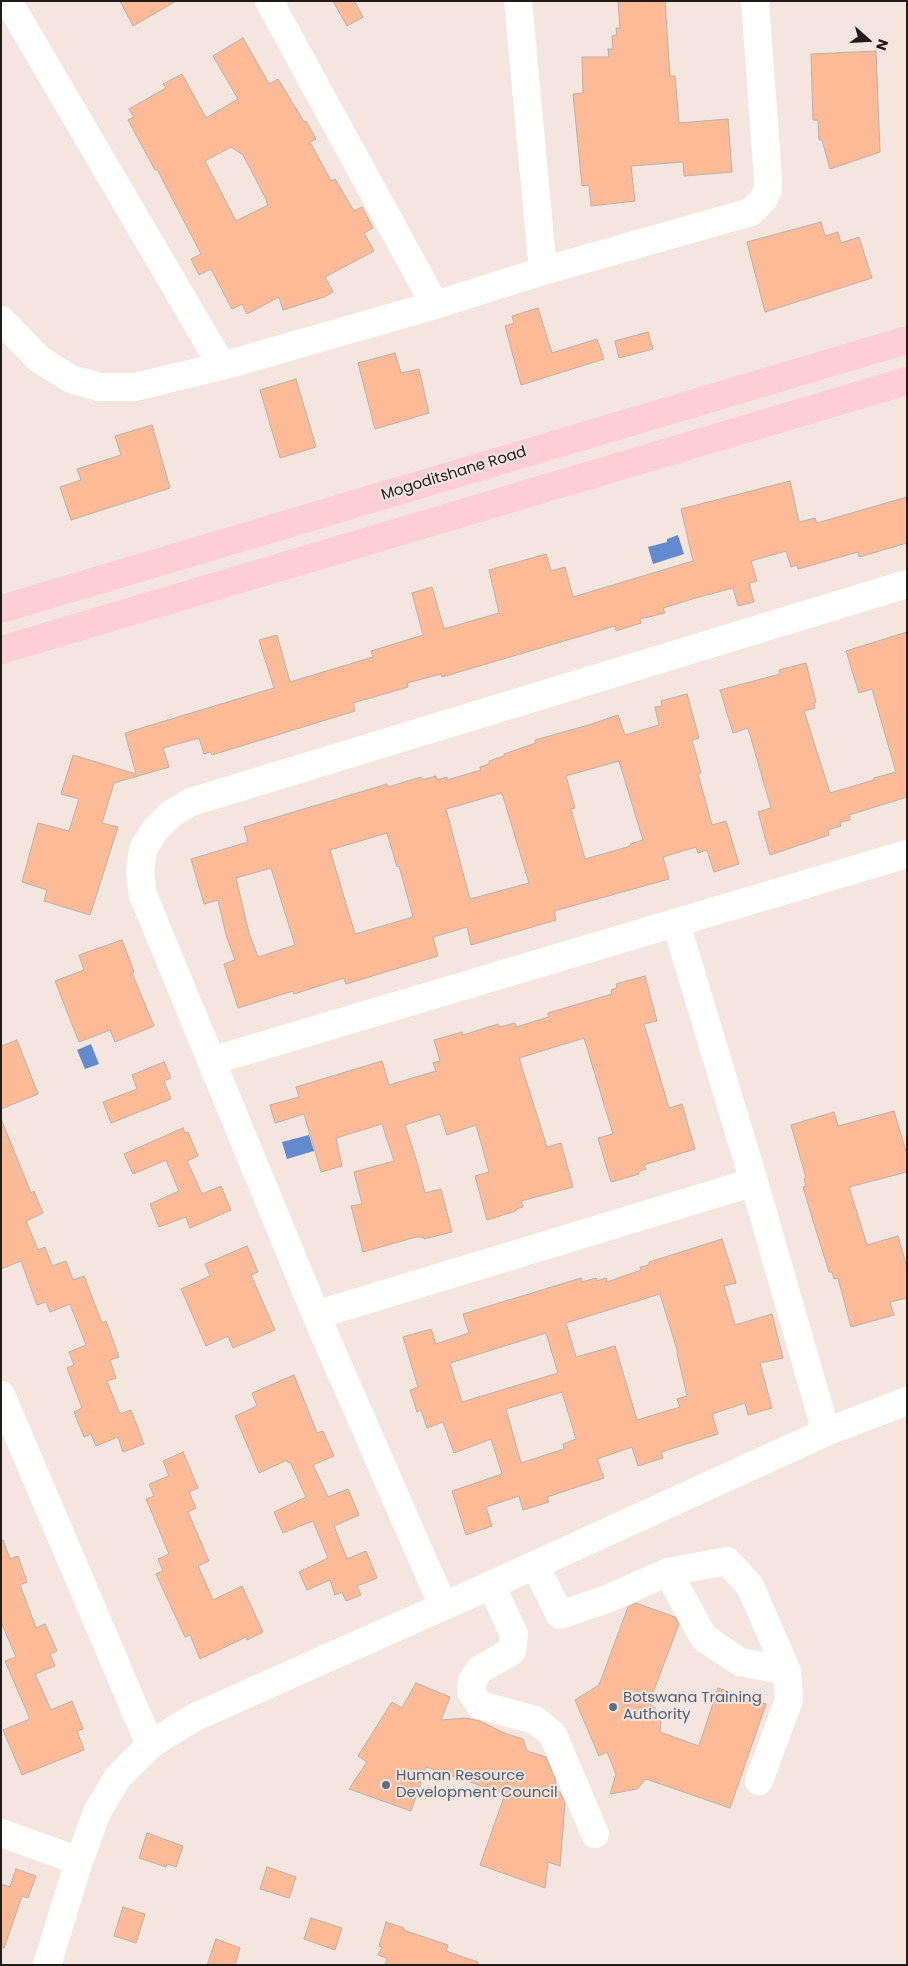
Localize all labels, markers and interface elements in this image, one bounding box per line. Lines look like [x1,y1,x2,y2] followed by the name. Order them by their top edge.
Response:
[843,15,893,65] north arrow
[871,37,893,53] text: N
[379,443,529,505] street label: Mogoditshane Road
[623,1689,762,1724] place label: Botswana Training Authority
[607,1701,619,1713] marker: Botswana Training Authority
[396,1767,558,1802] place label: Human Resource Development Council
[380,1779,392,1791] marker: Human Resource Development Council

